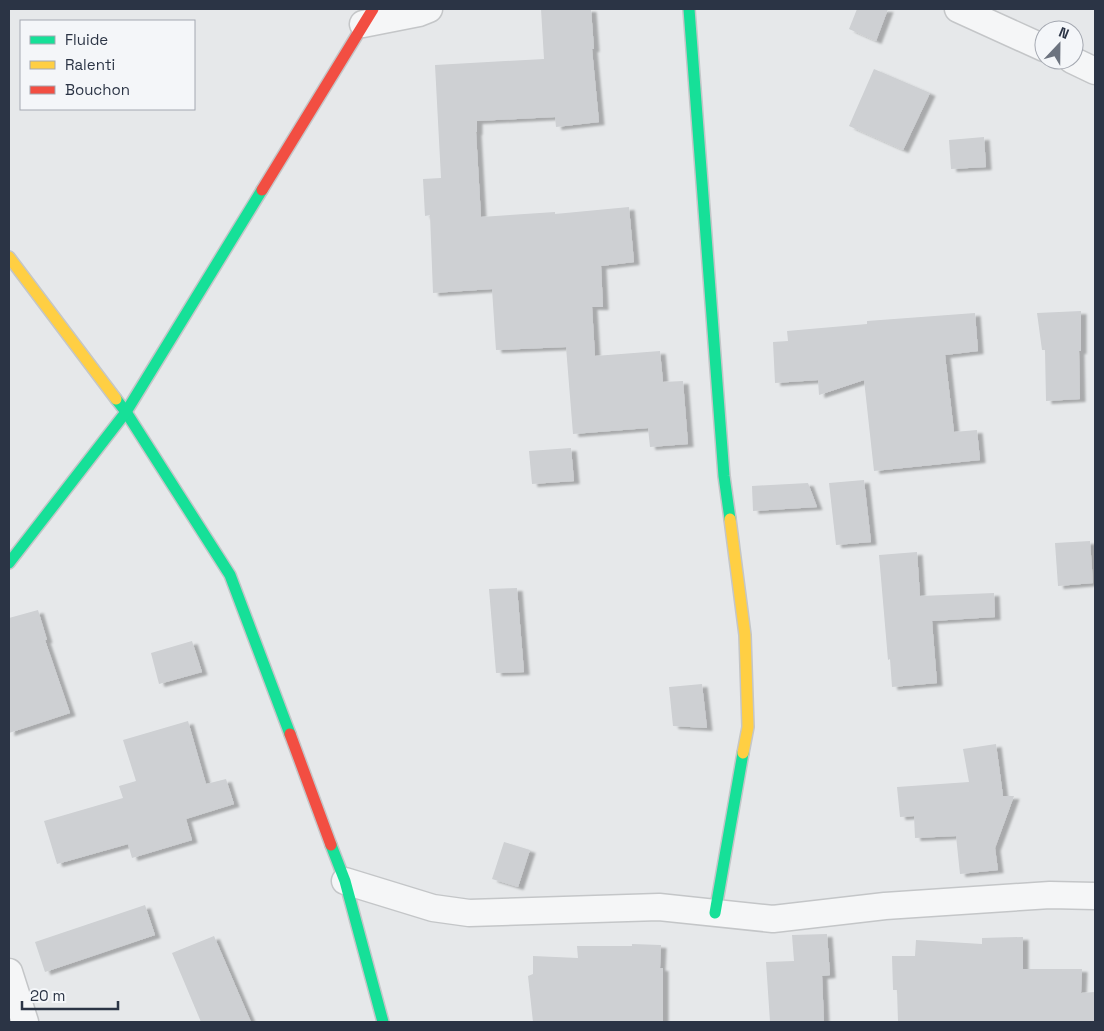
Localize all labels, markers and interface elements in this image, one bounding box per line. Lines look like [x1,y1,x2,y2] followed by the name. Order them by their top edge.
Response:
[20,20,195,110] legend
[1034,20,1084,70] north arrow
[1056,23,1072,43] text: N
[65,30,108,49] text: Fluide
[65,55,115,74] text: Ralenti
[65,80,130,99] text: Bouchon
[22,978,119,1010] scale bar
[30,986,65,1005] text: 20 m

